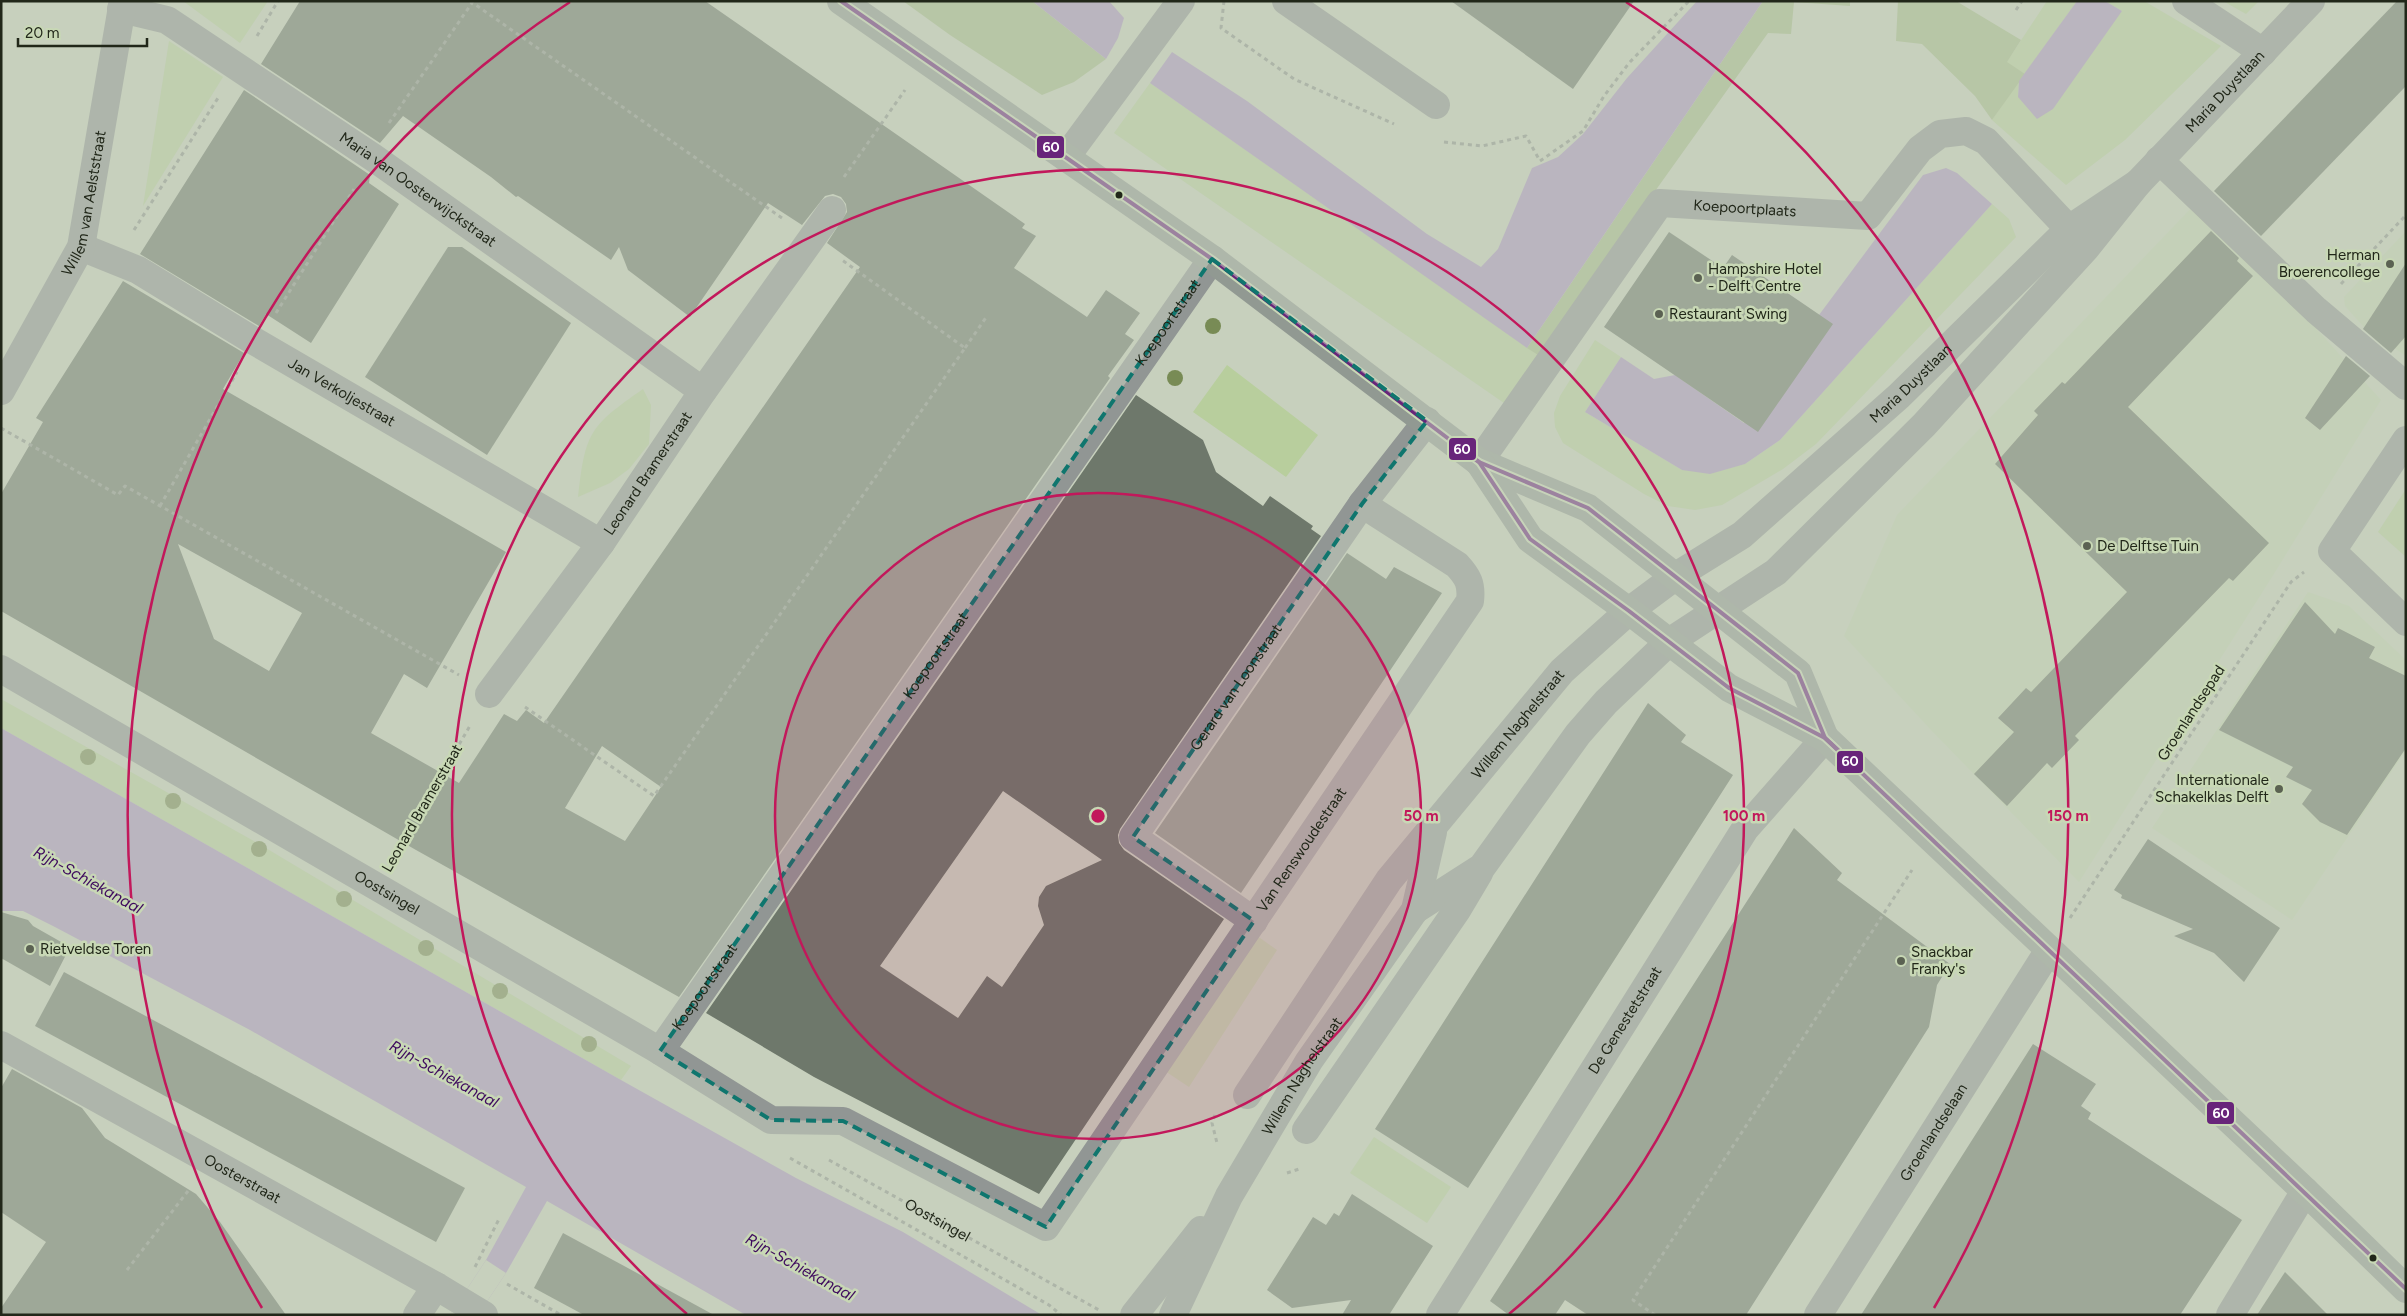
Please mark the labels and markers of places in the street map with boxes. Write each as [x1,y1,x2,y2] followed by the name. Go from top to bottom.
[1114,190,1124,200] unlabelled marker
[2279,246,2380,281] place label: Herman Broerencollege
[2384,258,2396,270] marker: Herman Broerencollege
[1708,260,1821,295] place label: Hampshire Hotel - Delft Centre
[1692,272,1704,284] marker: Hampshire Hotel - Delft Centre
[1669,305,1787,323] place label: Restaurant Swing
[1653,308,1665,320] marker: Restaurant Swing
[2097,537,2199,555] place label: De Delftse Tuin
[2081,540,2093,552] marker: De Delftse Tuin
[2155,771,2269,806] place label: Internationale Schakelklas Delft
[2273,783,2285,795] marker: Internationale Schakelklas Delft
[1089,807,1107,825] centre of rings
[40,940,151,958] place label: Rietveldse Toren
[24,943,36,955] marker: Rietveldse Toren
[1911,943,1973,978] place label: Snackbar Franky's
[1895,955,1907,967] marker: Snackbar Franky's
[2368,1253,2378,1263] unlabelled marker

